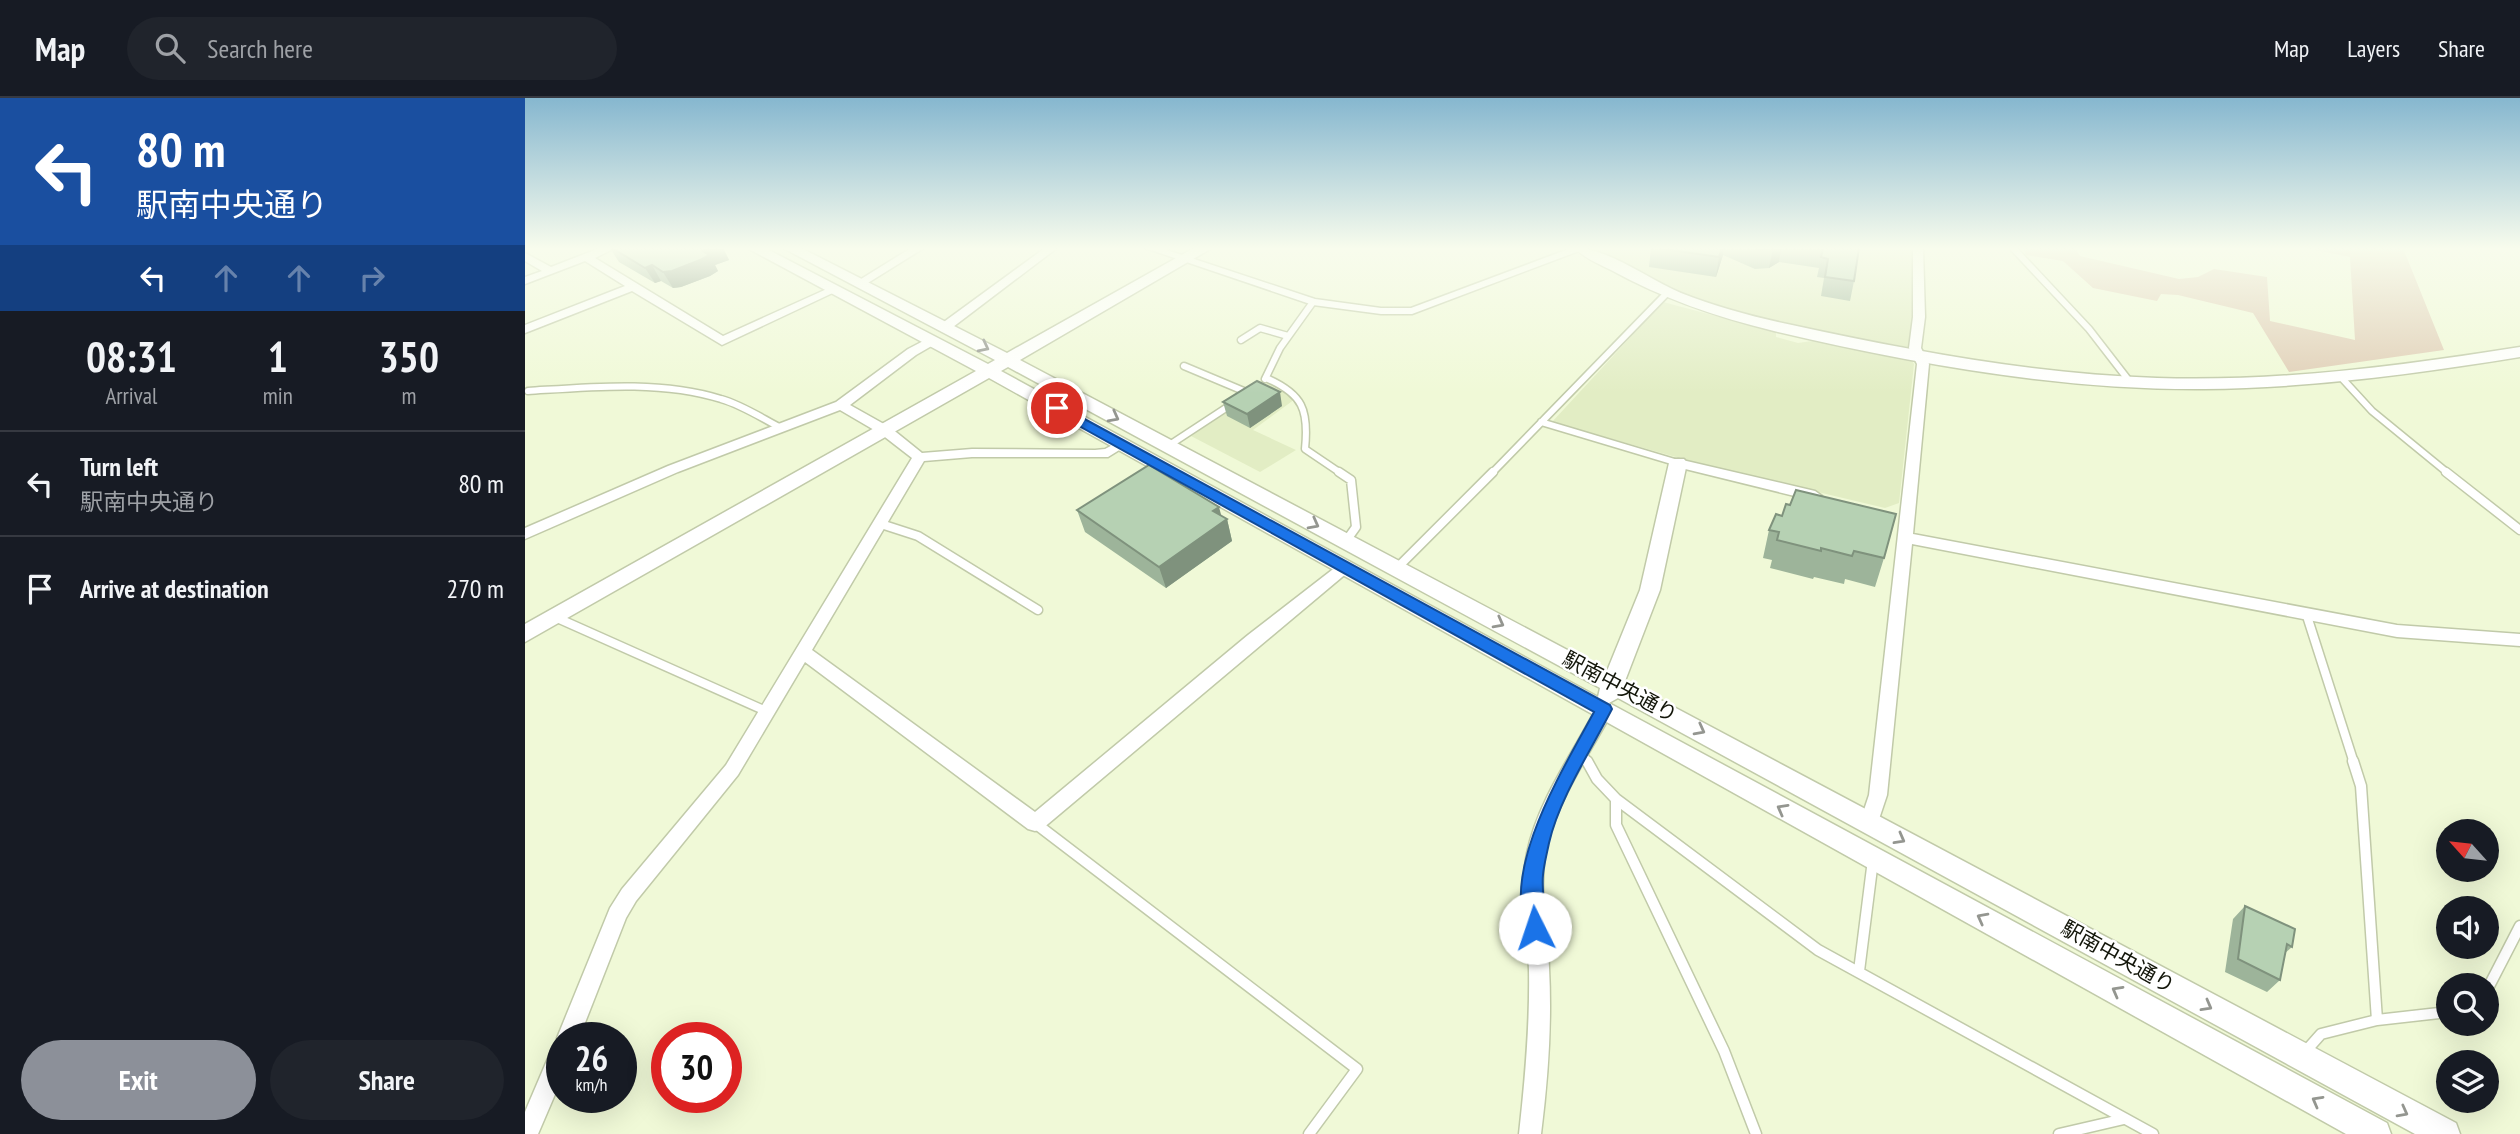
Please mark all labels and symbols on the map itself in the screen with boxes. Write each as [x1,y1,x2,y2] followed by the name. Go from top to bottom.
[977,339,989,353] one-way arrow
[1027,378,1087,438] pin
[1106,408,1119,422] one-way arrow
[1307,516,1319,529] one-way arrow
[1492,614,1505,628] one-way arrow
[1558,645,1682,728] street label: 駅南中央通り
[1692,722,1705,736] one-way arrow
[1777,804,1789,817] one-way arrow
[2436,819,2499,882] north arrow
[1893,831,1905,844] one-way arrow
[1498,891,1572,965] position arrow
[1977,913,1989,926] one-way arrow
[2057,914,2180,999] street label: 駅南中央通り
[2112,986,2125,999] one-way arrow
[2200,998,2212,1011] one-way arrow
[651,1022,742,1113] speed limit sign: 30
[2311,1096,2324,1109] one-way arrow
[2396,1104,2409,1117] one-way arrow

